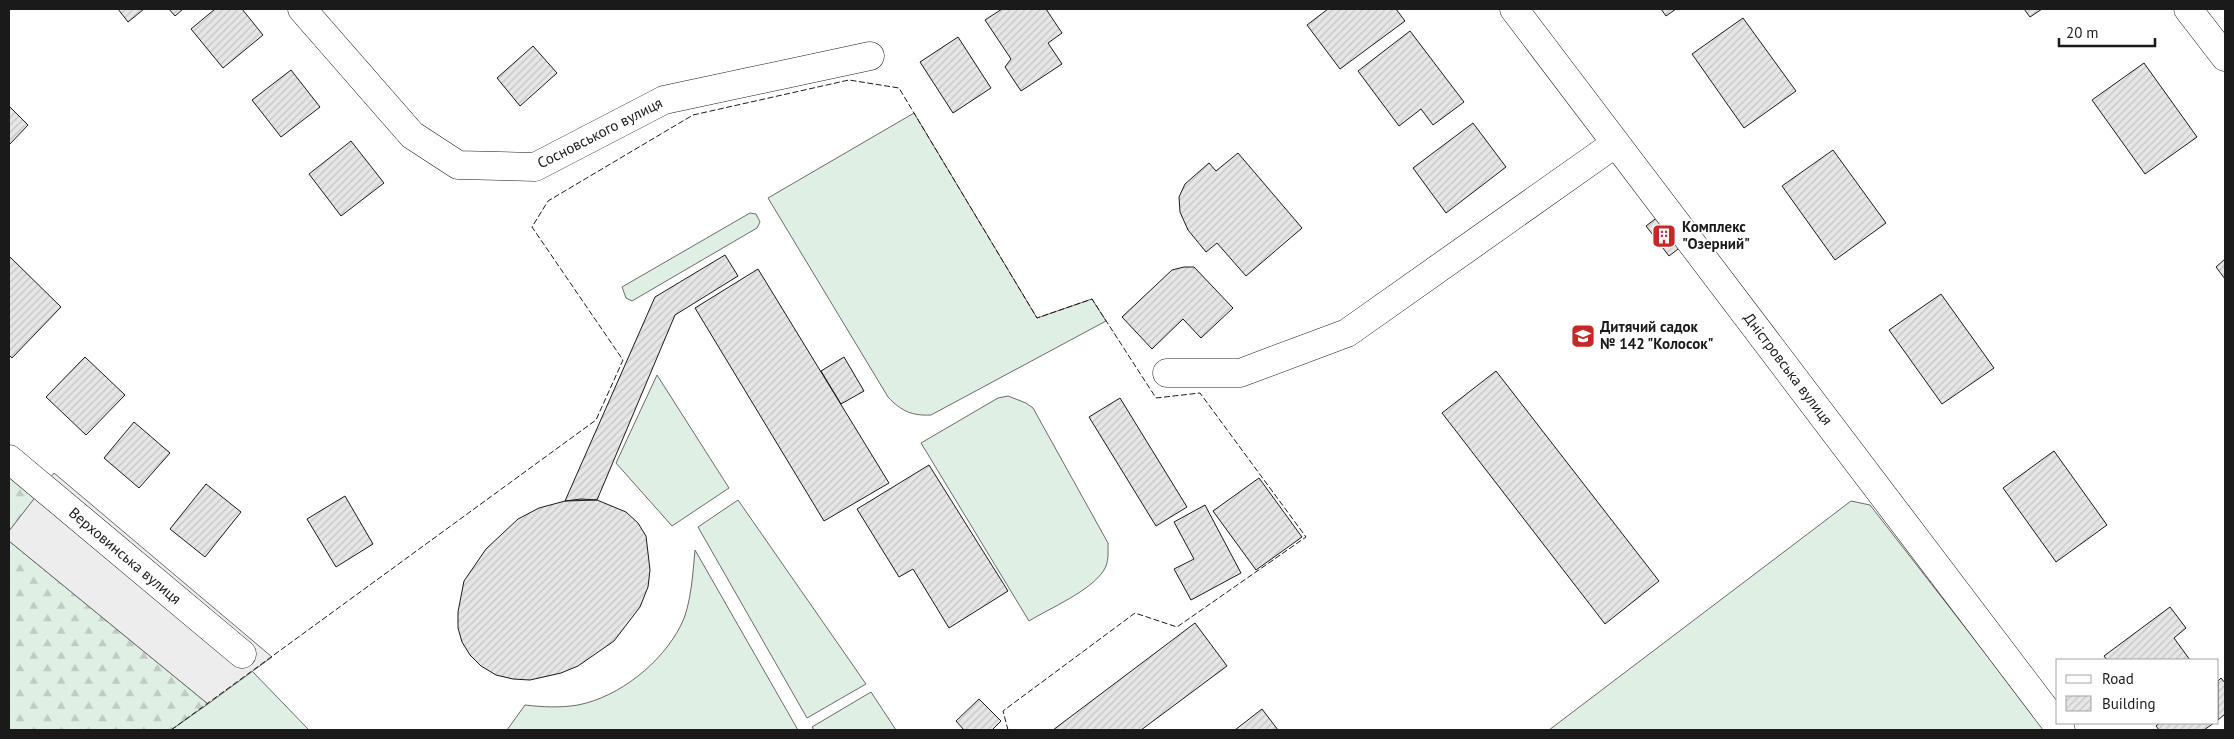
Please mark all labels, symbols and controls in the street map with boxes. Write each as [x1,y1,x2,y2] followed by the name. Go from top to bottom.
[2059,15,2155,47] scale bar
[2066,23,2099,42] text: 20 m
[534,93,666,172] street label: Сосновського вулиця
[1682,217,1750,253] place label: Комплекс "Озерний"
[1651,223,1677,249] building icon: Комплекс "Озерний"
[1740,309,1837,429] street label: Дністровська вулиця
[1600,317,1714,353] place label: Дитячий садок № 142 "Колосок"
[1570,323,1596,349] school or university icon: Дитячий садок № 142 "Колосок"
[65,503,185,608] street label: Верховинська вулиця
[2056,659,2219,724] legend
[2102,669,2134,688] text: Road
[2102,694,2156,713] text: Building

